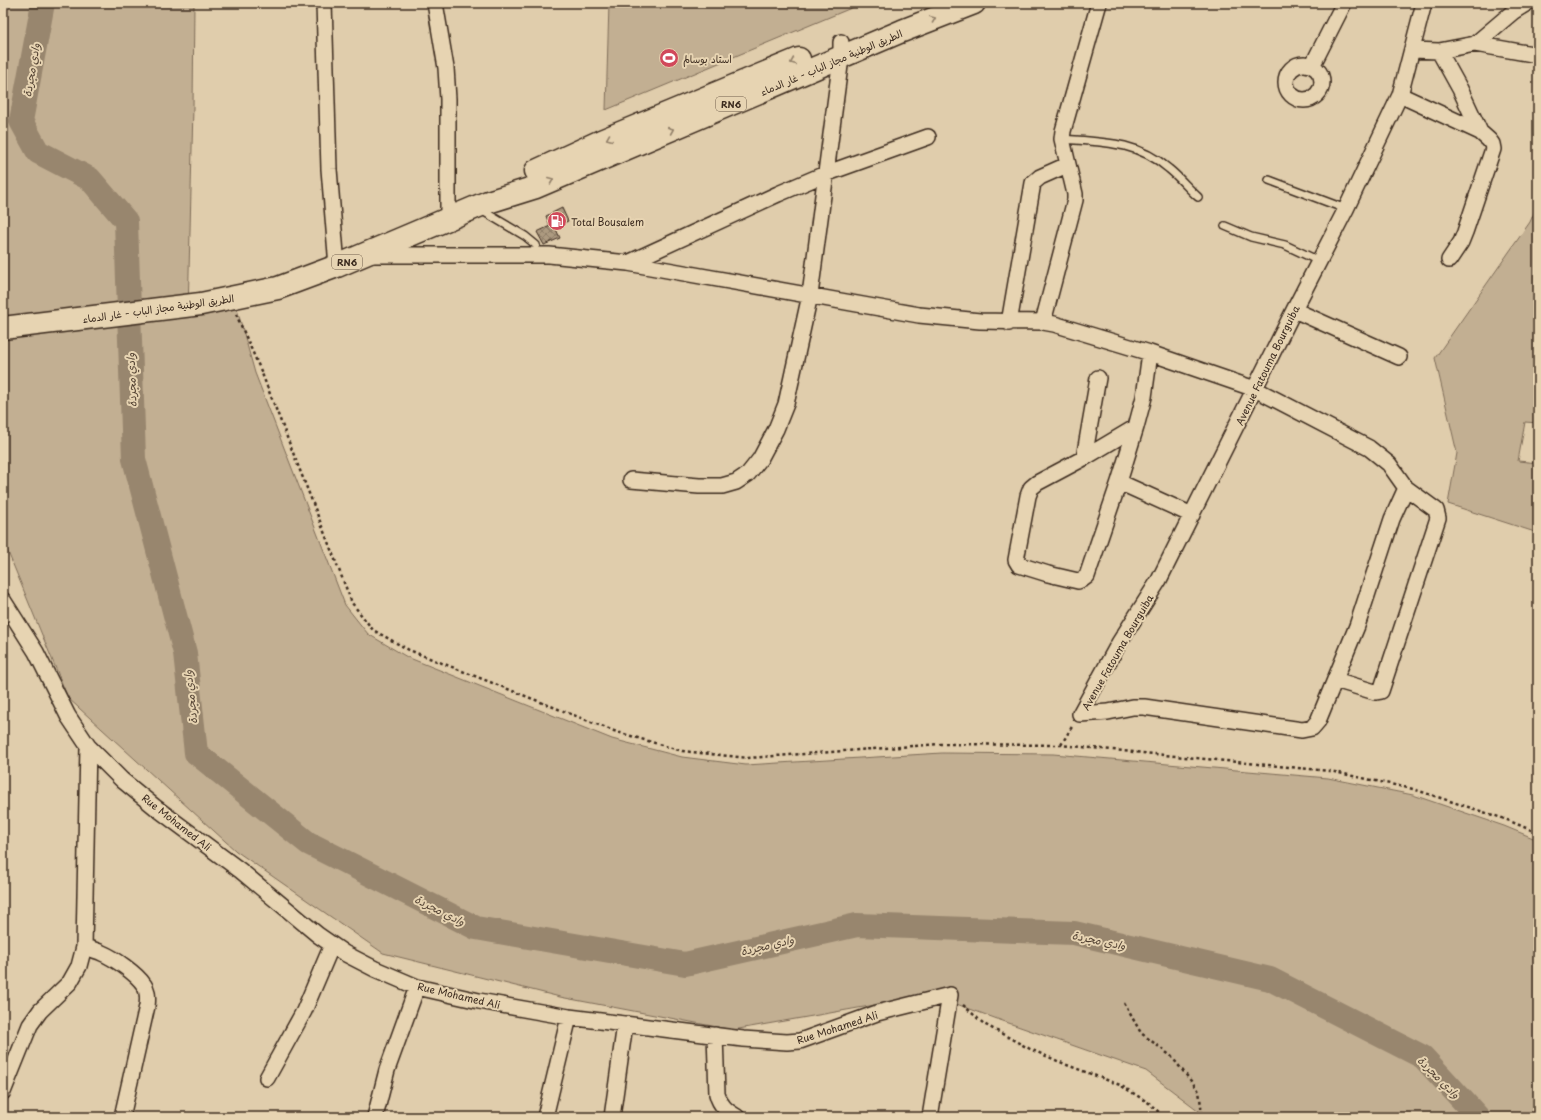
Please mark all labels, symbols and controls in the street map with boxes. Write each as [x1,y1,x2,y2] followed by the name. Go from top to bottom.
[929,16,936,24] one-way arrow
[758,25,904,99] street label: الطريق الوطنية مجاز الباب - غار الدماء
[18,42,44,98] water label: وادي مجردة
[658,47,680,69] sports icon: استاد بوسالم
[683,51,732,67] place label: استاد بوسالم
[790,57,797,65] one-way arrow
[716,97,746,111] road number: RN6
[667,127,674,135] one-way arrow
[605,133,613,141] one-way arrow
[548,177,555,185] one-way arrow
[546,210,568,232] fuel station icon: Total Bousalem
[571,214,644,229] place label: Total Bousalem
[332,255,362,269] road number: RN6
[81,290,235,326] street label: الطريق الوطنية مجاز الباب - غار الدماء
[1231,302,1303,427] street label: Avenue Fatouma Bourguiba
[122,353,140,407] water label: وادي مجردة
[1078,591,1157,713] street label: Avenue Fatouma Bourguiba
[179,669,201,725] water label: وادي مجردة
[139,790,215,854] street label: Rue Mohamed Ali
[412,890,468,930] water label: وادي مجردة
[1071,926,1127,954] water label: وادي مجردة
[739,931,795,959] water label: وادي مجردة
[416,978,502,1012] street label: Rue Mohamed Ali
[794,1007,880,1047] street label: Rue Mohamed Ali
[1414,1052,1464,1102] water label: وادي مجردة

